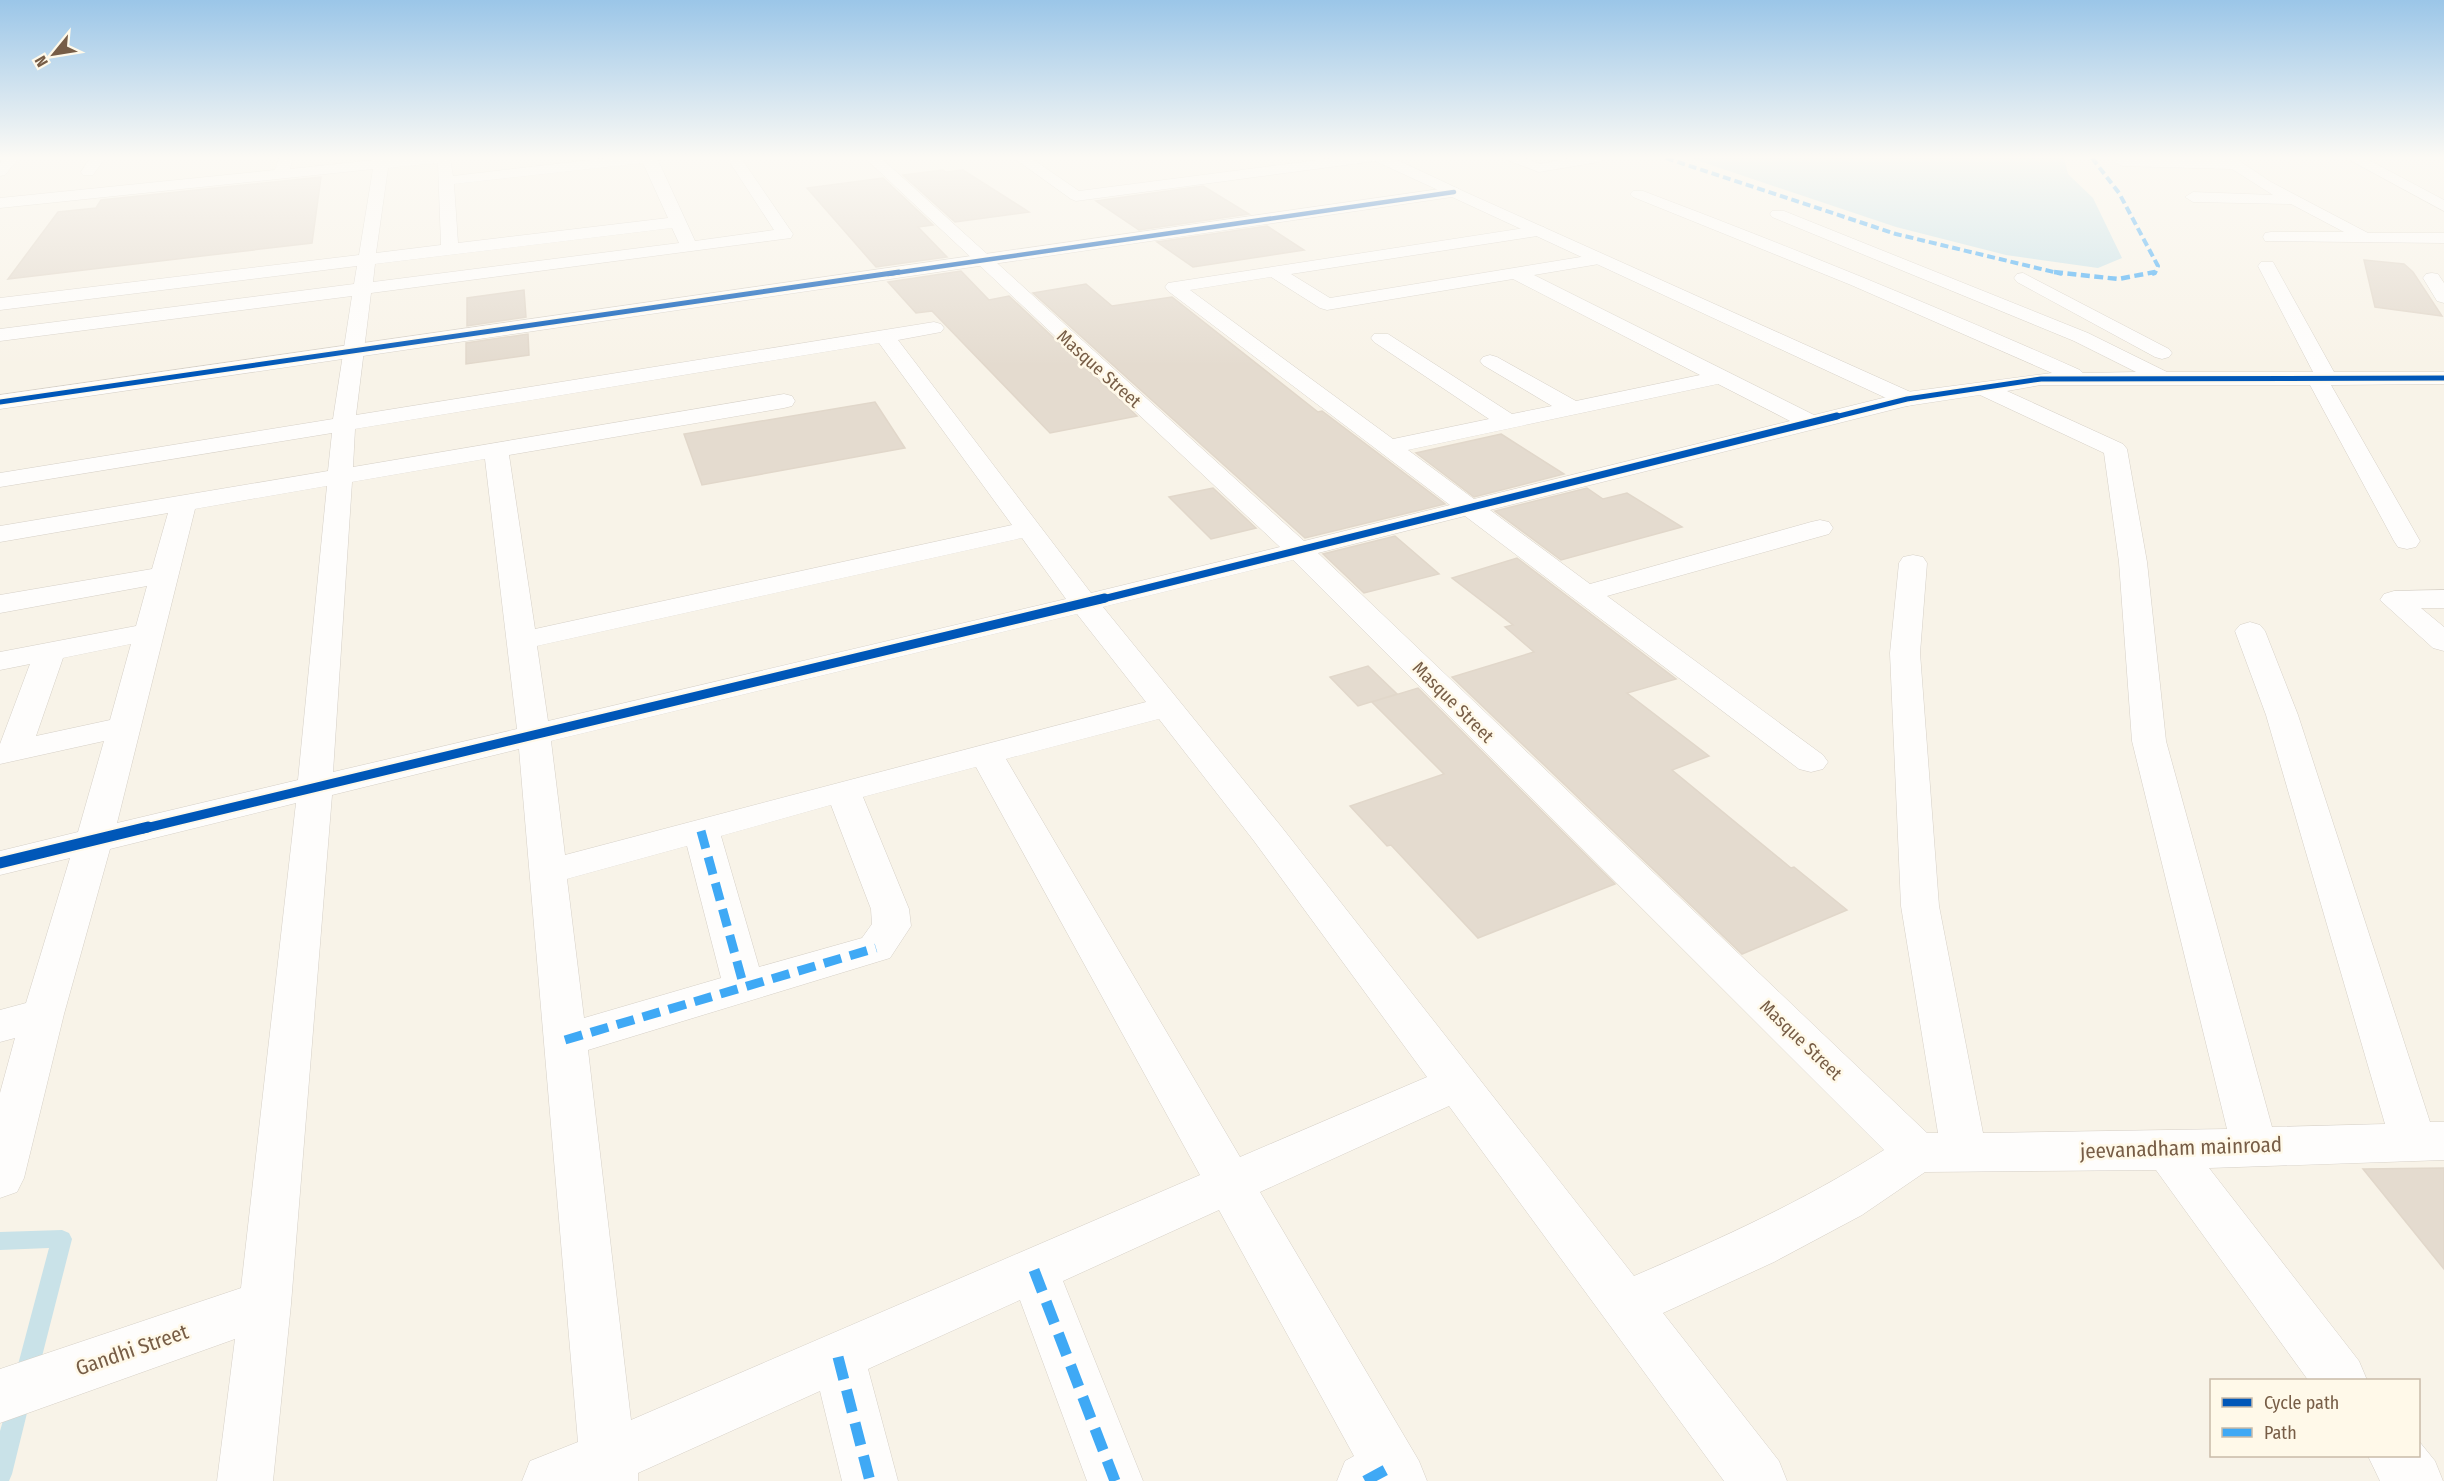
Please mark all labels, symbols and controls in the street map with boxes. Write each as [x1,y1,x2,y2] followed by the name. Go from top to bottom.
[24,24,84,84] north arrow
[31,52,52,70] text: N
[1052,325,1146,413] street label: Masque Street
[1408,657,1498,747] street label: Masque Street
[1755,995,1847,1085] street label: Masque Street
[2078,1131,2283,1165] street label: jeevanadham mainroad
[72,1319,192,1381] street label: Gandhi Street
[2210,1379,2420,1457] legend
[2264,1392,2339,1414] text: Cycle path
[2264,1422,2297,1444] text: Path

